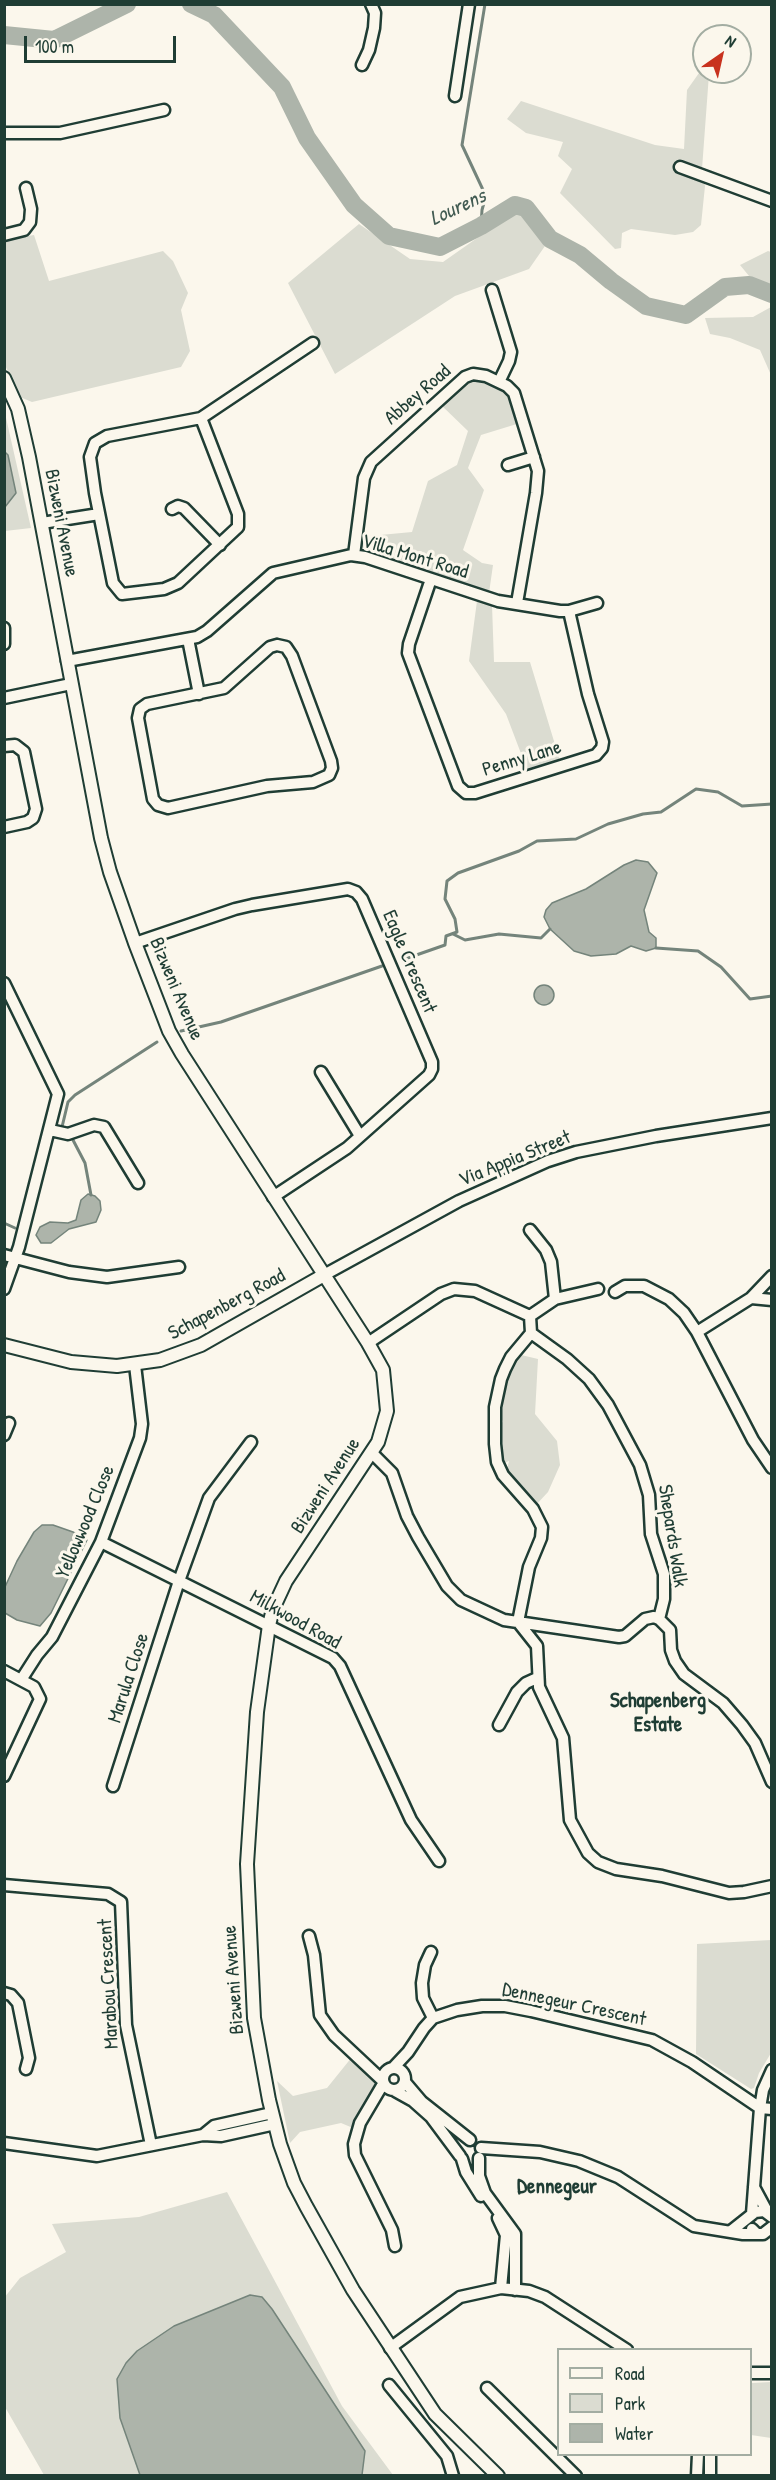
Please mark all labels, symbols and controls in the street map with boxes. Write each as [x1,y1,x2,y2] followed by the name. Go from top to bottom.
[27,24,178,62] scale bar
[692,24,752,84] north arrow
[721,29,741,52] text: N
[35,34,74,59] text: 100 m
[426,184,490,232] water label: Lourens
[380,360,456,430] street label: Abbey Road
[39,467,83,579] street label: Bizweni Avenue
[359,529,471,585] street label: Villa Mont Road
[480,736,564,782] street label: Penny Lane
[377,907,441,1017] street label: Eagle Crescent
[144,934,208,1044] street label: Bizweni Avenue
[456,1126,574,1192] street label: Via Appia Street
[164,1264,290,1346] street label: Schapenberg Road
[286,1434,366,1538] street label: Bizweni Avenue
[51,1462,121,1582] street label: Yellowwood Close
[652,1483,692,1589] street label: Shepards Walk
[245,1585,345,1655] street label: Milkwood Road
[103,1630,155,1726] street label: Marula Close
[610,1688,706,1738] district label: Schapenberg Estate
[94,1918,124,2050] street label: Marabou Crescent
[218,1925,250,2035] street label: Bizweni Avenue
[500,1978,648,2032] street label: Dennegeur Crescent
[517,2174,597,2200] district label: Dennegeur
[557,2348,752,2456] legend
[615,2361,645,2386] text: Road
[615,2391,645,2416] text: Park
[615,2421,653,2446] text: Water

